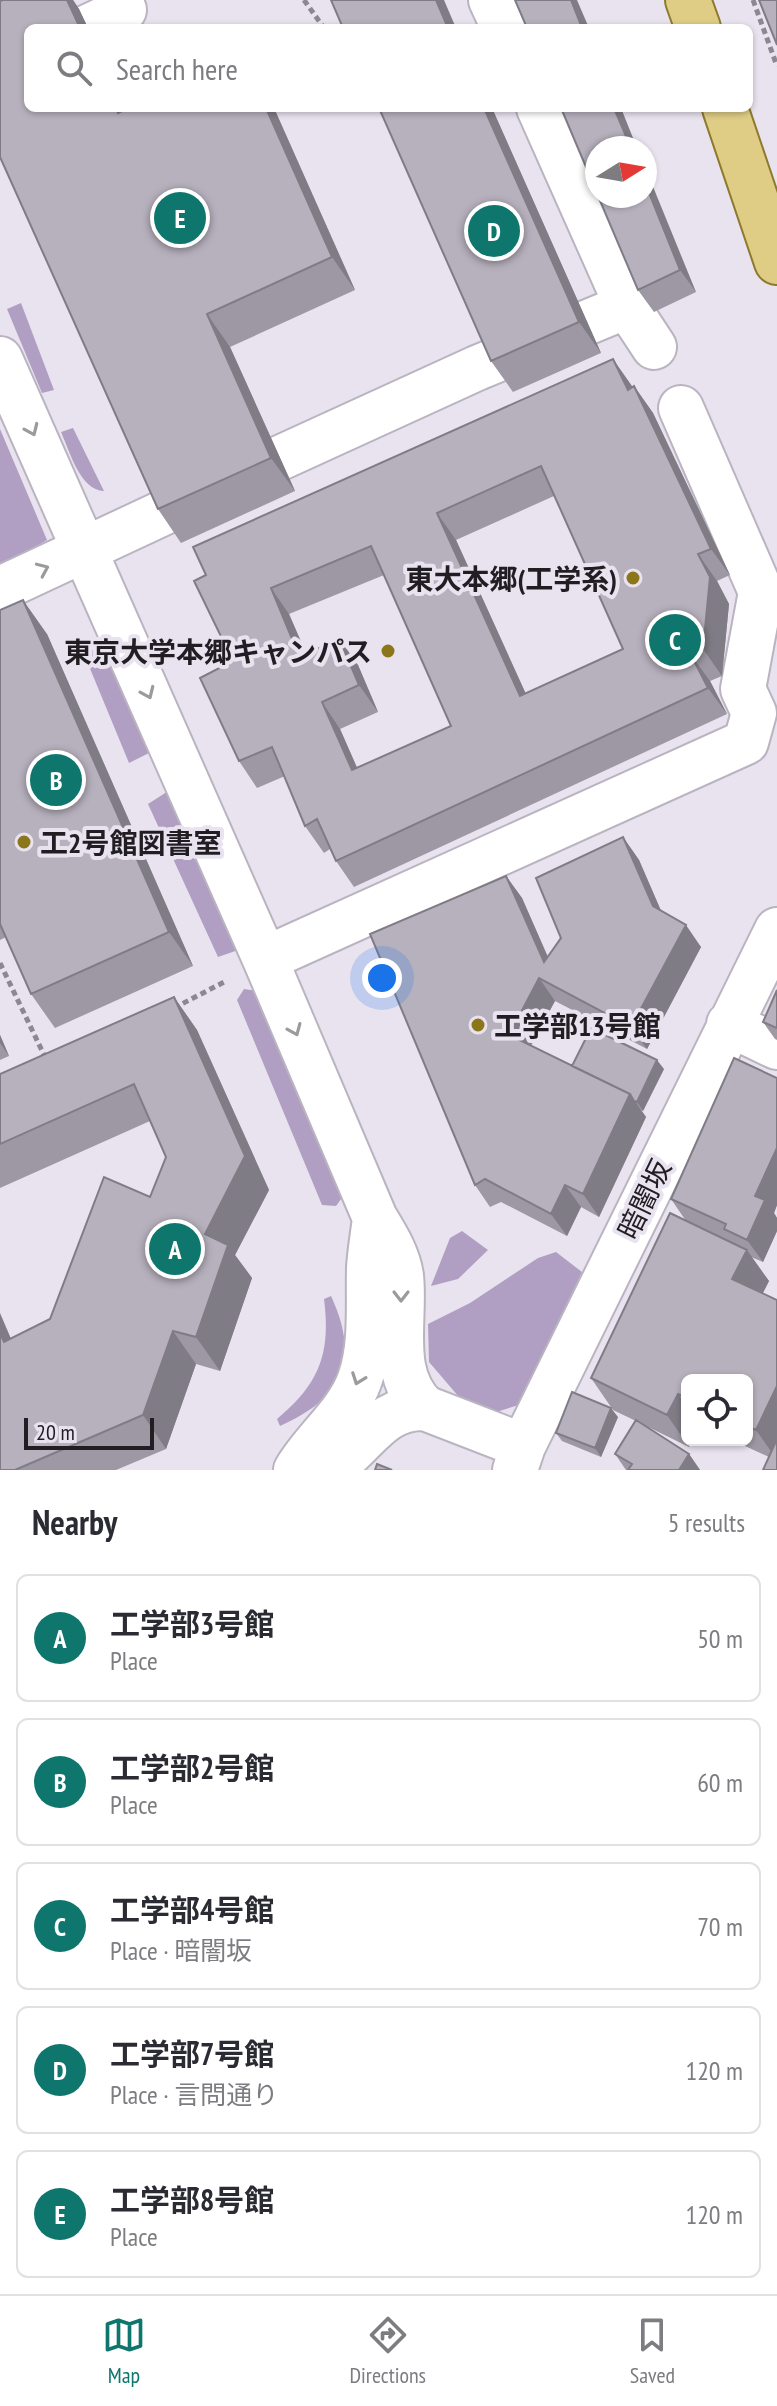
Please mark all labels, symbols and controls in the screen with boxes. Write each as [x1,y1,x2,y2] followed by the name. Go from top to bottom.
[24,24,753,112] search box
[52,46,96,90] icon: search
[116,49,238,88] text: Search here
[585,136,657,208] north arrow
[154,188,206,248] pin: E
[468,201,520,261] pin: D
[22,422,38,436] one-way arrow
[405,560,617,597] place label: 東大本郷(工学系)
[34,563,49,579] one-way arrow
[624,569,642,587] marker: 東大本郷(工学系)
[649,610,701,670] pin: C
[64,633,372,670] place label: 東京大学本郷キャンパス
[379,642,397,660] marker: 東京大学本郷キャンパス
[138,685,154,700] one-way arrow
[30,750,82,810] pin: B
[40,824,221,861] place label: 工2号館図書室
[15,833,33,851] marker: 工2号館図書室
[362,958,402,998] your location
[494,1007,661,1044] place label: 工学部13号館
[469,1016,487,1034] marker: 工学部13号館
[286,1022,302,1036] one-way arrow
[609,1153,679,1245] street label: 暗闇坂
[149,1219,201,1279] pin: A
[392,1290,410,1303] one-way arrow
[352,1371,368,1385] one-way arrow
[681,1374,753,1446] map controls
[681,1374,753,1446] button: locate
[24,1414,154,1450] scale bar
[36,1418,75,1446] text: 20 m
[32,1500,117,1544] text: Nearby
[668,1506,745,1539] text: 5 results
[110,1604,274,1643] text: 工学部3号館
[53,1622,67,1655] text: A
[697,1622,743,1655] text: 50 m
[110,1644,158,1677] text: Place
[110,1748,274,1787] text: 工学部2号館
[54,1766,66,1799] text: B
[697,1766,743,1799] text: 60 m
[110,1788,158,1821] text: Place
[110,1890,274,1929] text: 工学部4号館
[54,1910,66,1943] text: C
[697,1910,743,1943] text: 70 m
[110,1934,252,1967] text: Place · 暗闇坂
[110,2034,274,2073] text: 工学部7号館
[53,2054,67,2087] text: D
[685,2054,743,2087] text: 120 m
[110,2078,278,2111] text: Place · 言問通り
[110,2180,274,2219] text: 工学部8号館
[54,2198,66,2231] text: E
[685,2198,743,2231] text: 120 m
[110,2220,158,2253] text: Place
[102,2313,146,2389] tab: Map
[350,2313,426,2389] tab: Directions
[630,2313,675,2389] tab: Saved

